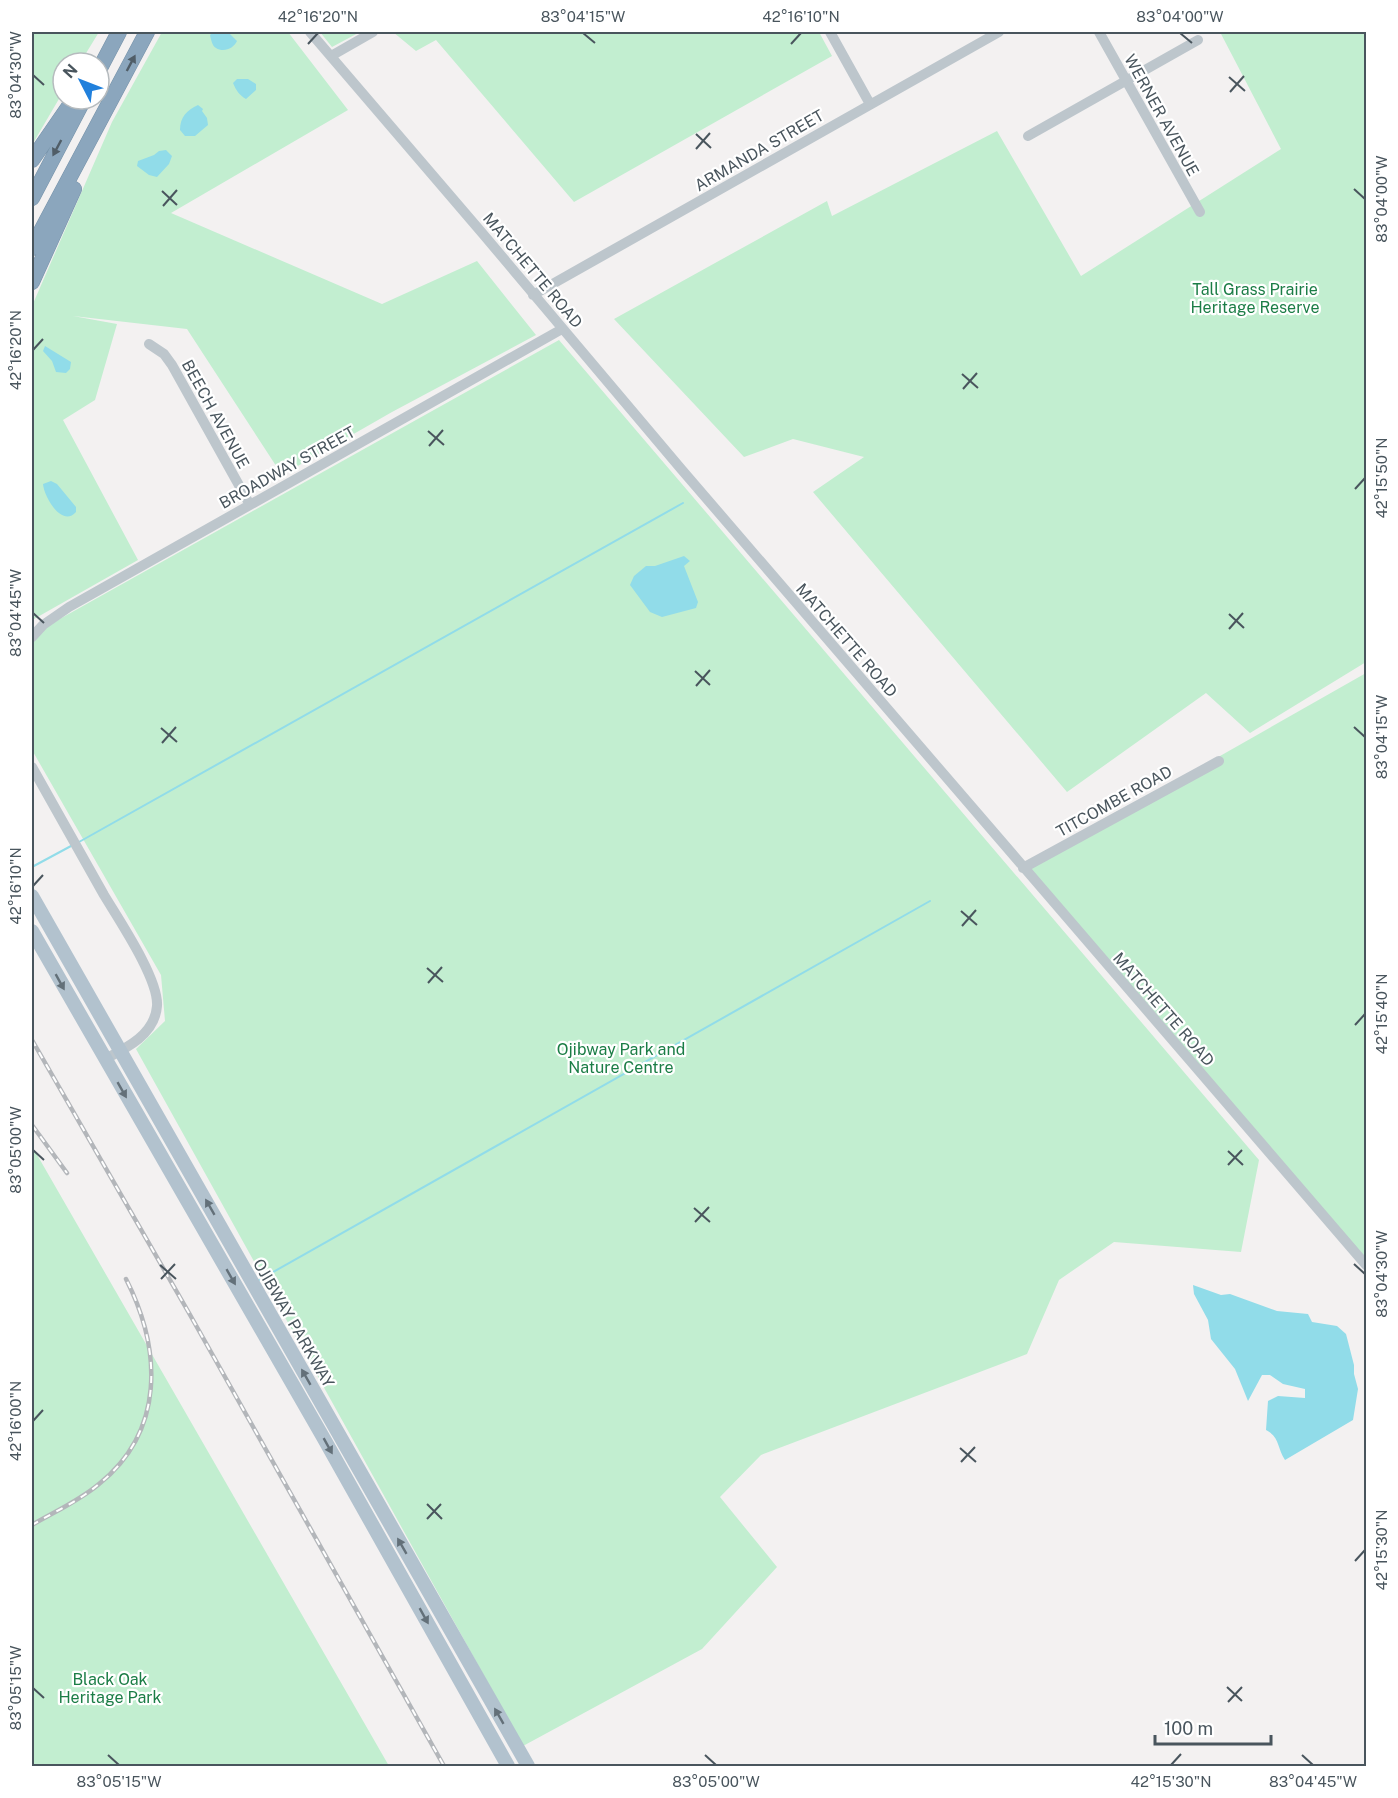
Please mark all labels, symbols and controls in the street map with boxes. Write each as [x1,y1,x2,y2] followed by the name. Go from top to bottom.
[278,8,358,25] text: 42°16'20"N
[541,8,625,25] text: 83°04'15"W
[762,8,840,25] text: 42°16'10"N
[1136,8,1224,25] text: 83°04'00"W
[7,31,24,119] text: 83°04'30"W
[51,51,111,111] north arrow
[1120,51,1203,179] street label: WERNER AVENUE
[126,54,136,71] one-way arrow
[59,60,81,82] text: N
[691,105,828,195] street label: ARMANDA STREET
[52,140,62,157] one-way arrow
[1373,155,1390,243] text: 83°04'00"W
[479,209,586,332] street label: MATCHETTE ROAD
[1190,280,1320,317] park label: Tall Grass Prairie Heritage Reserve
[7,310,24,390] text: 42°16'20"N
[178,357,253,472] street label: BEECH AVENUE
[216,422,359,513] street label: BROADWAY STREET
[1373,437,1390,519] text: 42°15'50"N
[7,569,24,657] text: 83°04'45"W
[792,580,901,701] street label: MATCHETTE ROAD
[1373,695,1390,779] text: 83°04'15"W
[1053,762,1175,841] street label: TITCOMBE ROAD
[7,847,24,925] text: 42°16'10"N
[1109,949,1218,1070] street label: MATCHETTE ROAD
[1373,973,1390,1055] text: 42°15'40"N
[55,974,65,991] one-way arrow
[557,1040,685,1077] park label: Ojibway Park and Nature Centre
[117,1082,128,1098] one-way arrow
[7,1106,24,1194] text: 83°05'00"W
[205,1198,215,1215] one-way arrow
[1373,1230,1390,1318] text: 83°04'30"W
[249,1256,338,1391] street label: OJIBWAY PARKWAY
[225,1269,236,1285] one-way arrow
[301,1368,311,1385] one-way arrow
[7,1381,24,1461] text: 42°16'00"N
[323,1438,333,1455] one-way arrow
[1373,1510,1390,1590] text: 42°15'30"N
[397,1538,407,1555] one-way arrow
[419,1608,429,1625] one-way arrow
[7,1646,24,1730] text: 83°05'15"W
[58,1670,162,1707] park label: Black Oak Heritage Park
[494,1707,504,1724] one-way arrow
[1155,1708,1270,1746] scale bar
[1164,1718,1213,1739] text: 100 m
[77,1773,161,1790] text: 83°05'15"W
[672,1773,760,1790] text: 83°05'00"W
[1131,1773,1211,1790] text: 42°15'30"N
[1269,1773,1357,1790] text: 83°04'45"W

